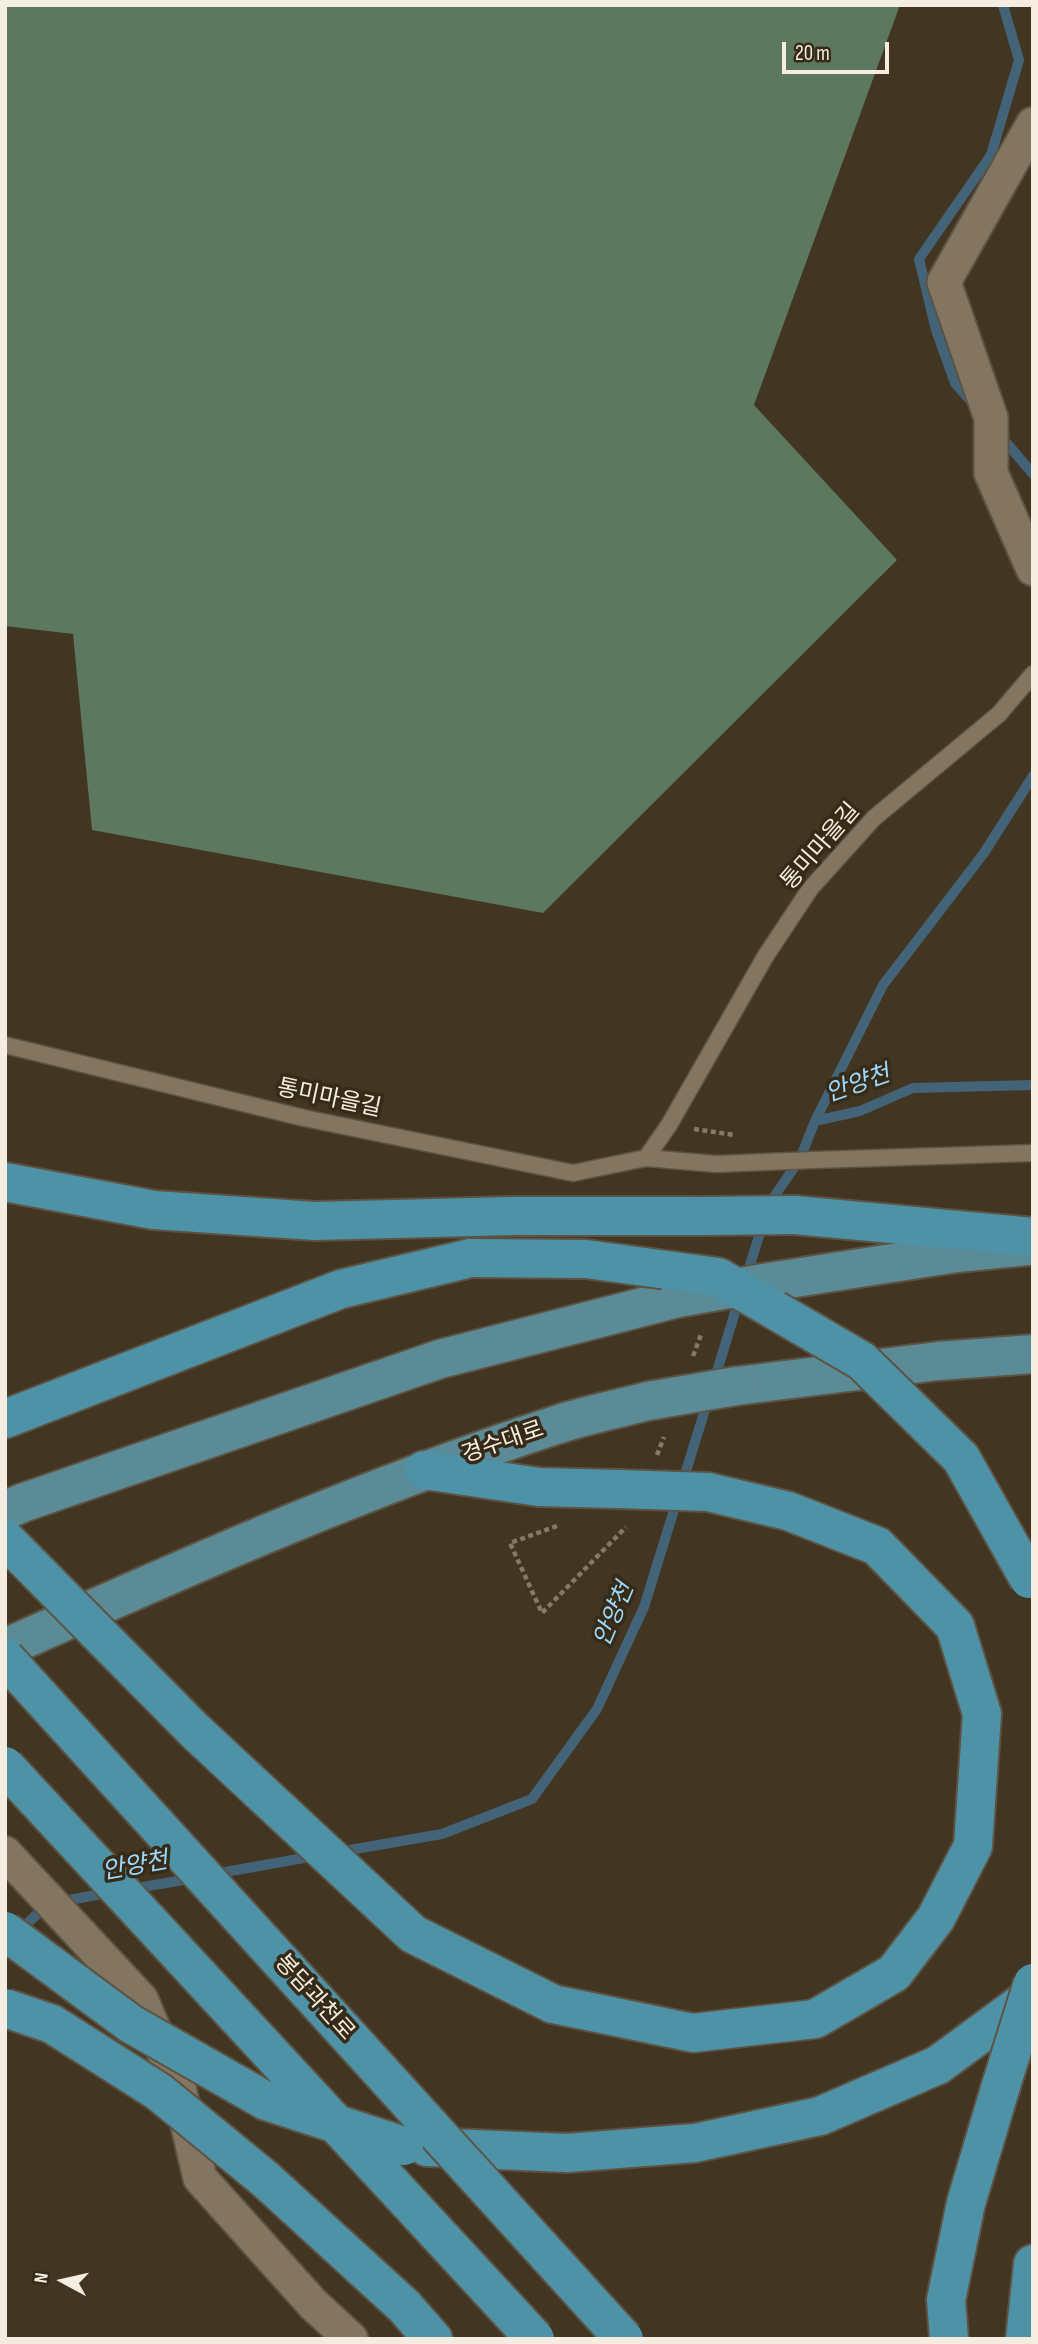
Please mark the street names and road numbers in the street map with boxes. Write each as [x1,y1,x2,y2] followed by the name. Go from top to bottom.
[776,798,866,896] street label: 통미마을길
[274,1075,384,1123] street label: 통미마을길
[458,1416,548,1470] street label: 경수대로
[268,1949,360,2047] street label: 봉담과천로

